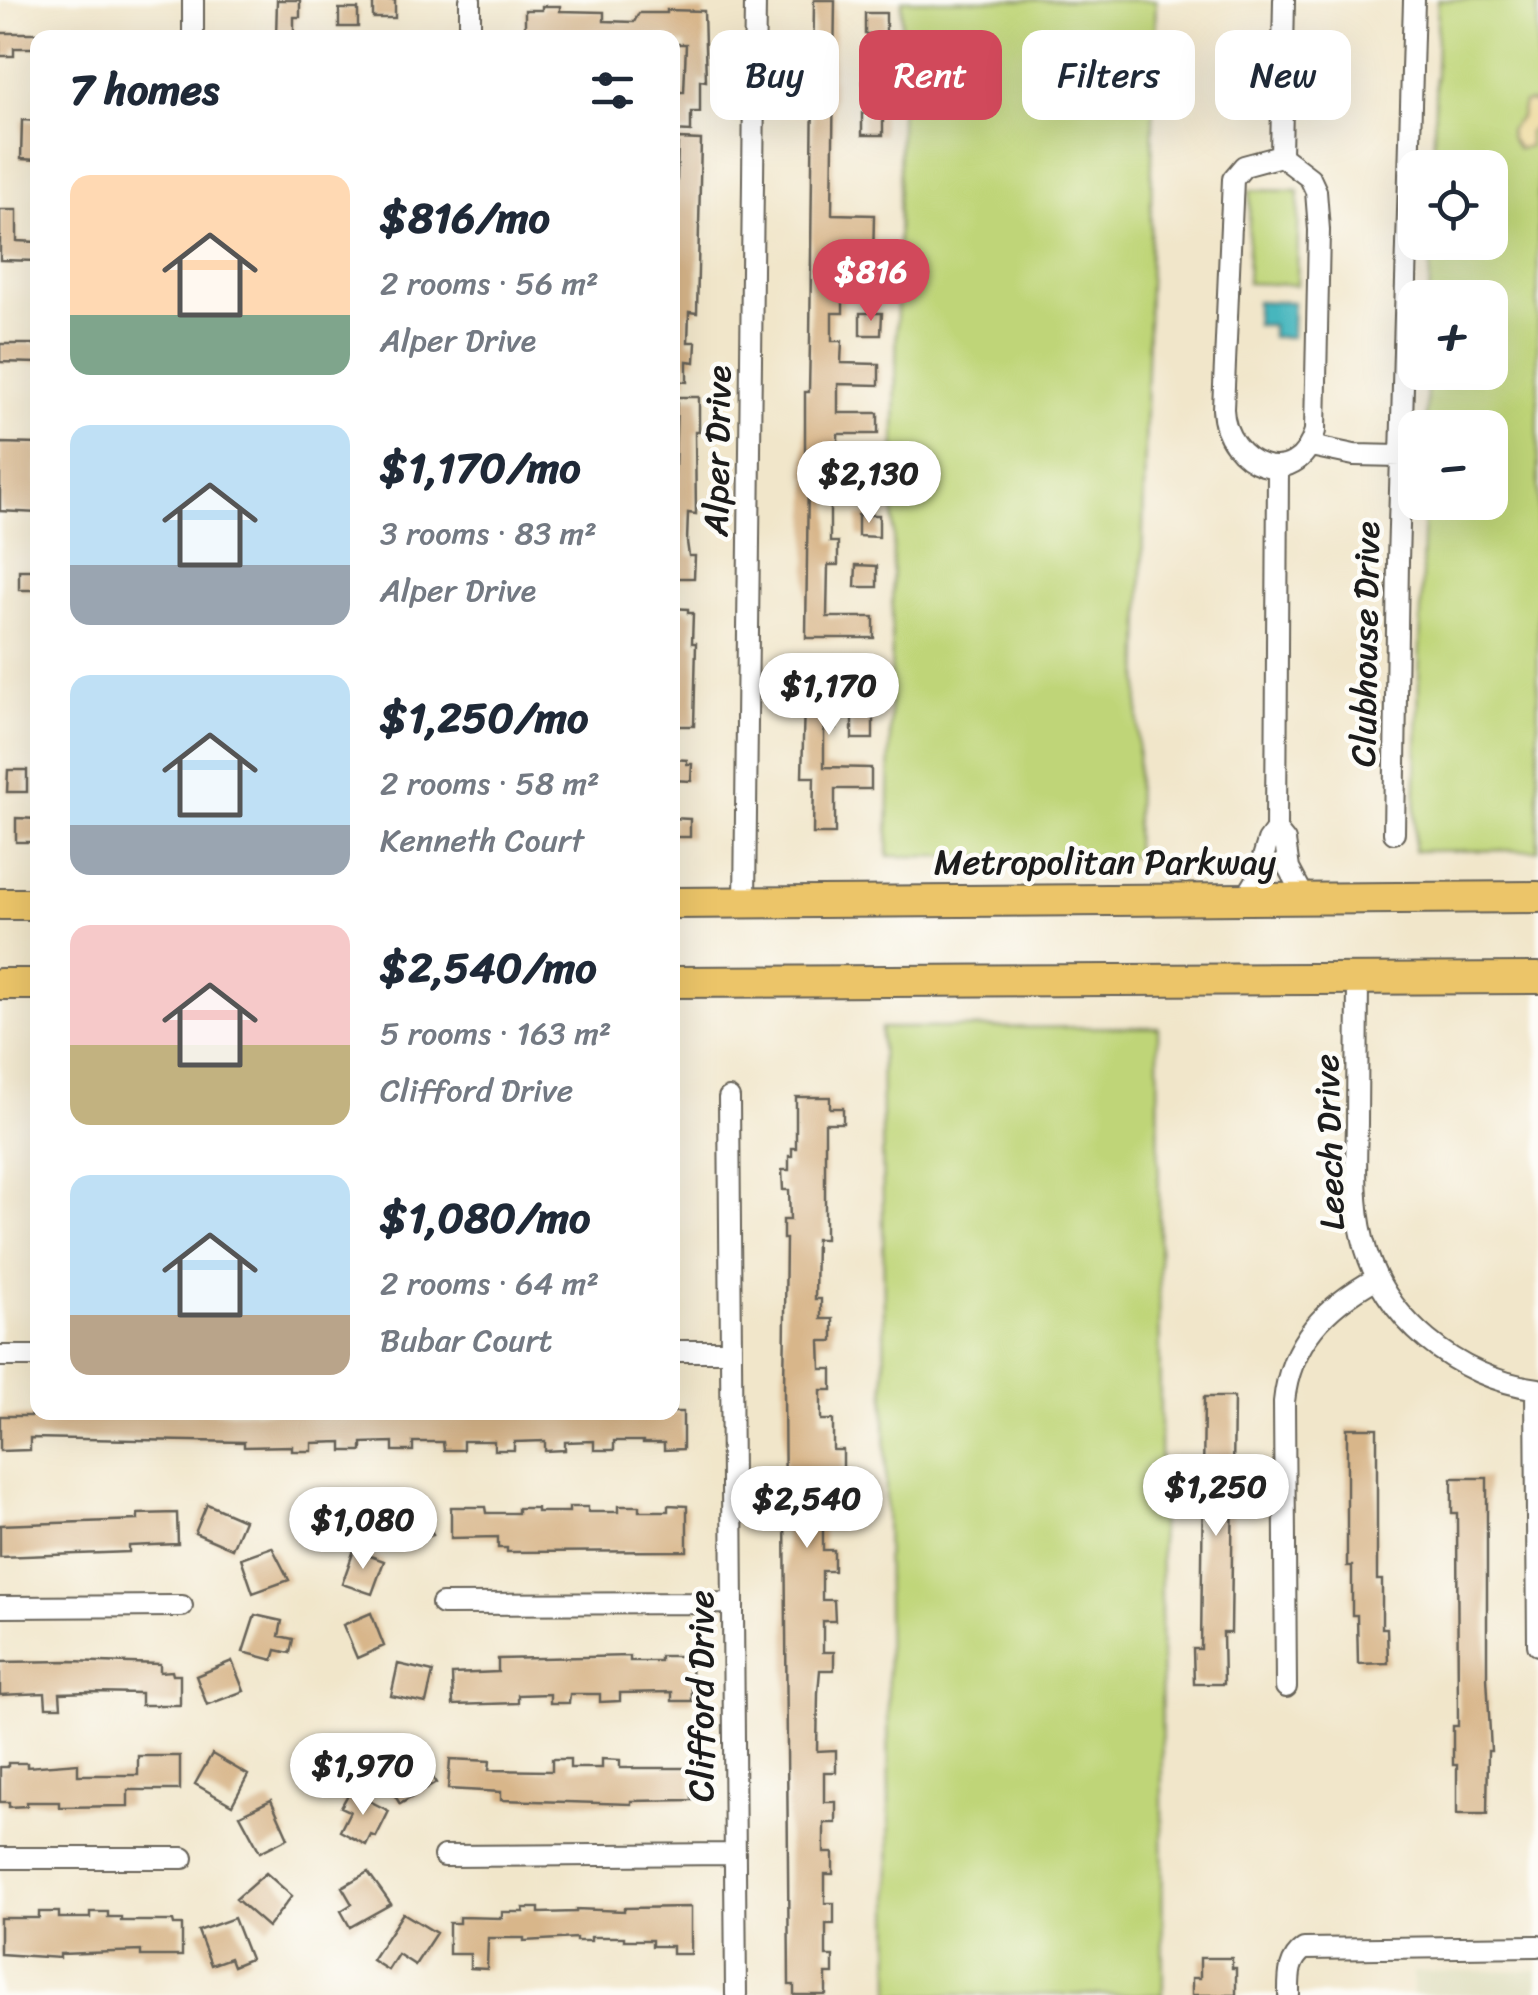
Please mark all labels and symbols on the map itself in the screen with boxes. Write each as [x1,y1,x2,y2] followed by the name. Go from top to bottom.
[812,239,930,324] pin: $816
[684,365,749,538] street label: Alper Drive
[788,441,950,526] pin: $2,130
[1332,521,1398,767] street label: Clubhouse Drive
[748,653,910,738] pin: $1,170
[934,831,1277,893] street label: Metropolitan Parkway
[1295,1053,1363,1231] street label: Leech Drive
[1135,1454,1297,1539] pin: $1,250
[726,1466,888,1551] pin: $2,540
[282,1487,444,1572] pin: $1,080
[670,1590,732,1802] street label: Clifford Drive
[282,1733,444,1818] pin: $1,970

